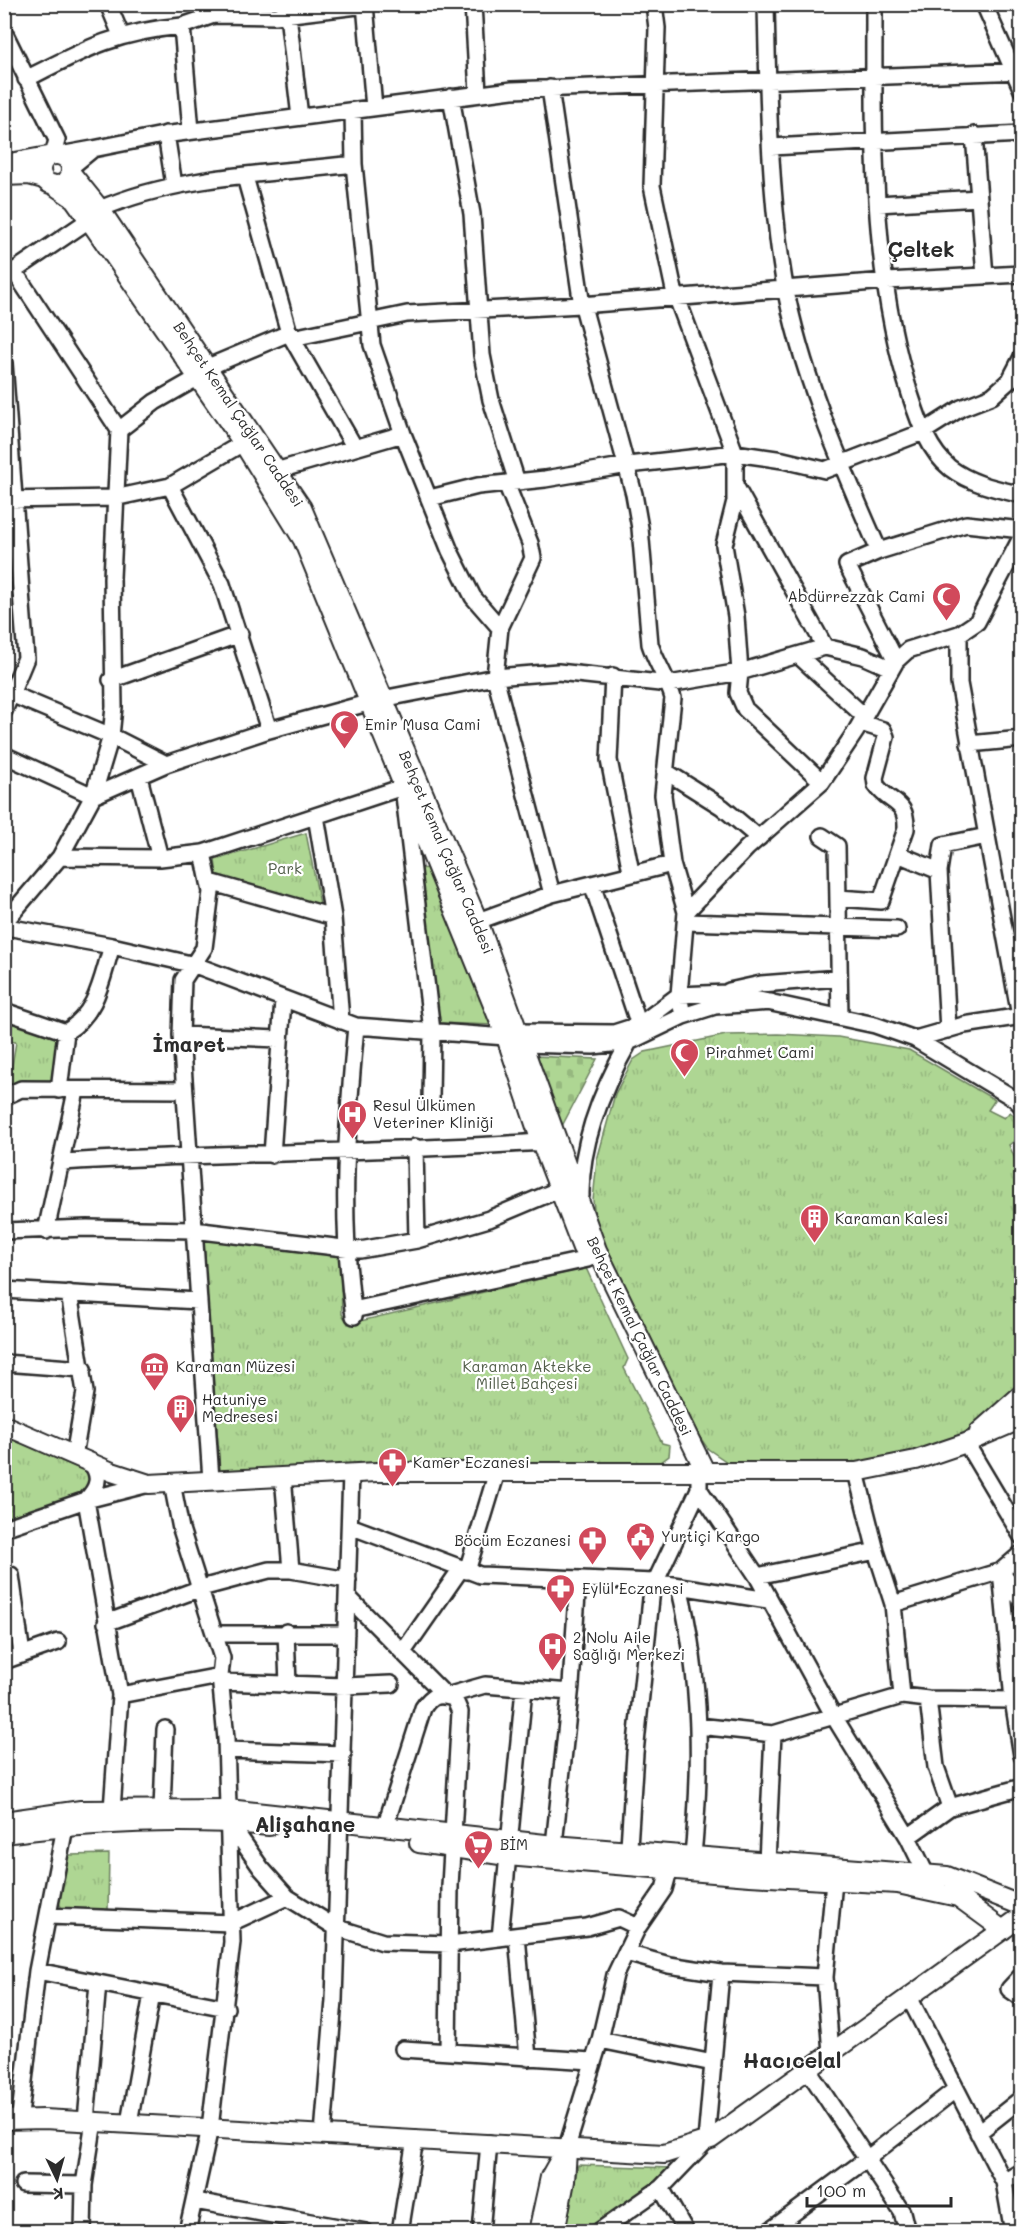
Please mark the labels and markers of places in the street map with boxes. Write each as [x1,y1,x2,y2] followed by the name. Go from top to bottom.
[930,580,962,622] mosque icon: Abdürrezzak Cami
[788,586,925,606] place label: Abdürrezzak Cami
[328,708,360,750] mosque icon: Emir Musa Cami
[365,714,481,734] place label: Emir Musa Cami
[669,1036,701,1078] mosque icon: Pirahmet Cami
[706,1042,814,1062] place label: Pirahmet Cami
[373,1095,494,1132] place label: Resul Ülkümen Veteriner Kliniği
[336,1098,368,1140] hospital icon: Resul Ülkümen Veteriner Kliniği
[798,1202,830,1244] building icon: Karaman Kalesi
[835,1208,948,1228] place label: Karaman Kalesi
[139,1350,171,1392] museum icon: Karaman Müzesi
[176,1356,295,1376] place label: Karaman Müzesi
[202,1389,278,1426] place label: Hatuniye Medresesi
[165,1392,197,1434] building icon: Hatuniye Medresesi
[376,1446,408,1488] pharmacy icon: Kamer Eczanesi
[413,1452,530,1472] place label: Kamer Eczanesi
[624,1520,656,1562] public building icon: Yurtiçi Kargo
[576,1524,608,1566] pharmacy icon: Böcüm Eczanesi
[661,1526,760,1546] place label: Yurtiçi Kargo
[454,1530,571,1550] place label: Böcüm Eczanesi
[545,1572,577,1614] pharmacy icon: Eylül Eczanesi
[582,1578,684,1598] place label: Eylül Eczanesi
[573,1627,685,1664] place label: 2 Nolu Aile Sağlığı Merkezi
[536,1630,568,1672] hospital icon: 2 Nolu Aile Sağlığı Merkezi
[463,1828,495,1870] supermarket icon: BİM
[500,1834,528,1854] place label: BİM

